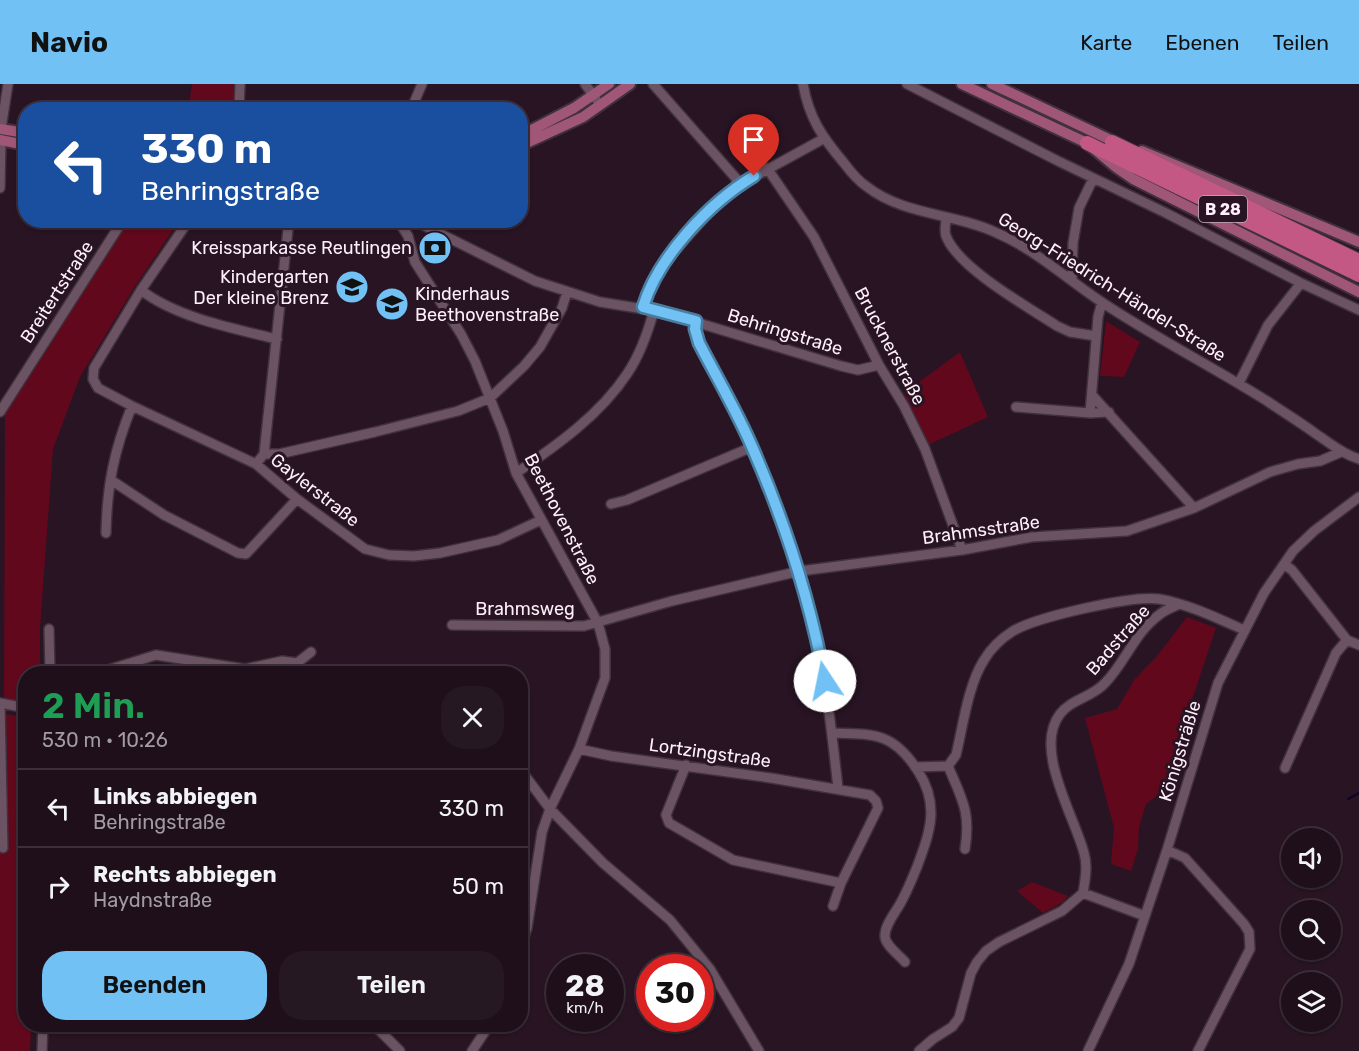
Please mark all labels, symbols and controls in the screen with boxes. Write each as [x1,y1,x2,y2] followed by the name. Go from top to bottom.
[30,26,108,59] text: Navio
[1080,30,1132,55] text: Karte
[1165,30,1239,55] text: Ebenen
[1272,30,1329,55] text: Teilen
[728,114,779,176] pin
[737,123,770,156] icon: arrive
[141,124,272,174] text: 330 m
[42,126,120,204] icon: left
[141,175,320,207] text: Behringstraße
[1199,196,1247,222] road number: B 28
[994,208,1230,366] street label: Georg-Friedrich-Händel-Straße
[417,230,453,266] bank icon: Kreissparkasse Reutlingen
[16,237,98,347] street label: Breitertstraße
[191,237,412,259] place label: Kreissparkasse Reutlingen
[193,266,329,309] place label: Kindergarten Der kleine Brenz
[334,269,370,305] school or university icon: Kindergarten Der kleine Brenz
[415,283,559,326] place label: Kinderhaus Beethovenstraße
[850,283,930,409] street label: Brucknerstraße
[374,286,410,322] school or university icon: Kinderhaus Beethovenstraße
[725,304,845,360] street label: Behringstraße
[266,448,364,532] street label: Gaylerstraße
[519,450,605,588] street label: Beethovenstraße
[921,511,1041,549] street label: Brahmsstraße
[475,598,575,620] street label: Brahmsweg
[1081,600,1155,680] street label: Badstraße
[793,649,857,713] position arrow
[42,684,145,727] text: 2 Min.
[441,686,504,749] button: close
[1154,698,1206,804] street label: Königsträßle
[42,728,168,752] text: 530 m · 10:26
[648,734,772,772] street label: Lortzingstraße
[93,783,257,810] text: Links abbiegen
[42,792,75,825] icon: left
[439,795,504,822] text: 330 m
[93,810,226,834] text: Behringstraße
[1281,828,1341,1032] map controls
[1281,828,1341,888] button: sound
[93,861,277,888] text: Rechts abbiegen
[42,870,75,903] icon: right
[452,873,504,900] text: 50 m
[93,888,212,912] text: Haydnstraße
[1281,900,1341,960] button: search
[42,951,267,1020] button: Beenden
[279,951,504,1020] button: Teilen
[636,954,714,1032] speed limit sign: 30
[565,968,605,1004] text: 28
[1281,972,1341,1032] button: layers
[566,999,604,1017] text: km/h

